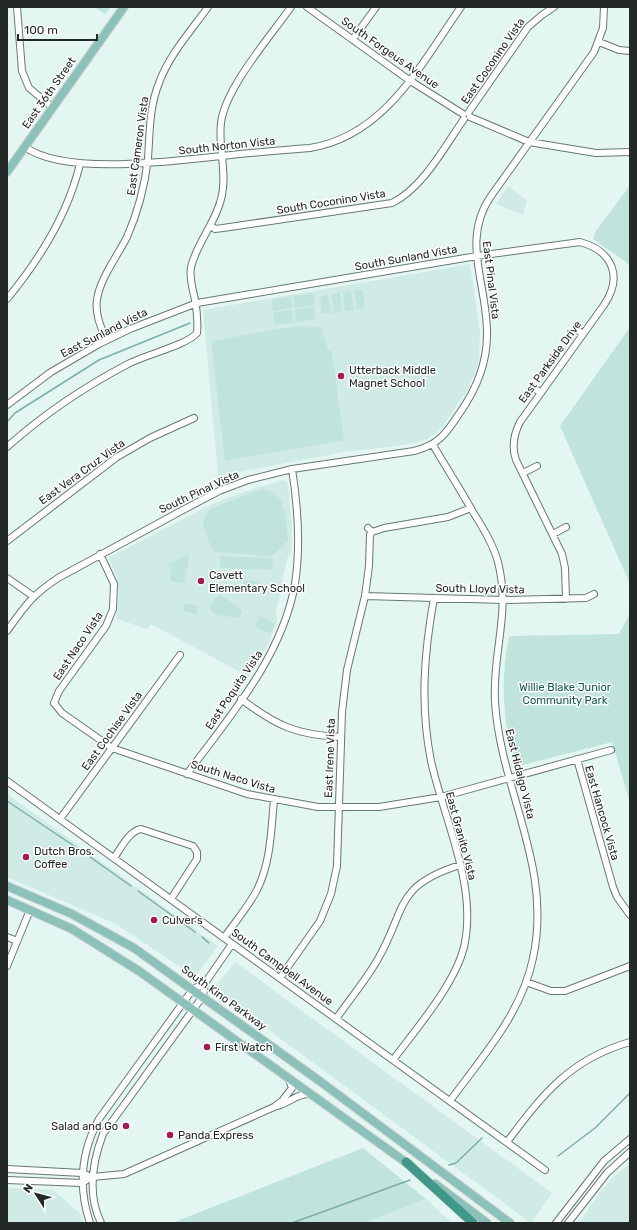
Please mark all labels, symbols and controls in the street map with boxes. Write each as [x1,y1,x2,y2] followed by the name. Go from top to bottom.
[339,14,441,92] street label: South Forgeus Avenue
[18,16,97,42] scale bar
[458,16,528,106] street label: East Coconino Vista
[24,23,58,37] text: 100 m
[20,54,79,131] street label: East 36th Street
[125,96,151,196] street label: East Cameron Vista
[178,134,276,158] street label: South Norton Vista
[276,187,386,217] street label: South Coconino Vista
[480,240,502,320] street label: East Pinal Vista
[354,243,458,273] street label: South Sunland Vista
[58,306,150,360] street label: East Sunland Vista
[516,318,584,406] street label: East Parkside Drive
[349,364,436,390] place label: Utterback Middle Magnet School
[336,371,346,381] marker: Utterback Middle Magnet School
[37,437,127,507] street label: East Vera Cruz Vista
[157,468,241,516] street label: South Pinal Vista
[209,569,305,595] place label: Cavett Elementary School
[196,576,206,586] marker: Cavett Elementary School
[435,582,525,596] street label: South Lloyd Vista
[50,609,106,683] street label: East Naco Vista
[203,648,265,732] street label: East Poquita Vista
[519,681,612,707] park label: Willie Blake Junior Community Park
[79,689,145,773] street label: East Cochise Vista
[322,718,338,798] street label: East Irene Vista
[503,728,537,820] street label: East Hidalgo Vista
[189,758,277,796] street label: South Naco Vista
[582,764,622,862] street label: East Hancock Vista
[443,790,479,882] street label: East Granito Vista
[34,845,94,871] place label: Dutch Bros. Coffee
[21,852,31,862] marker: Dutch Bros. Coffee
[162,914,203,927] place label: Culver's
[149,915,159,925] marker: Culver's
[229,926,335,1008] street label: South Campbell Avenue
[179,963,269,1033] street label: South Kino Parkway
[215,1041,272,1054] place label: First Watch
[202,1042,212,1052] marker: First Watch
[51,1120,118,1133] place label: Salad and Go
[121,1121,131,1131] marker: Salad and Go
[178,1129,254,1142] place label: Panda Express
[165,1130,175,1140] marker: Panda Express
[16,1174,56,1214] north arrow
[21,1181,36,1195] text: N

